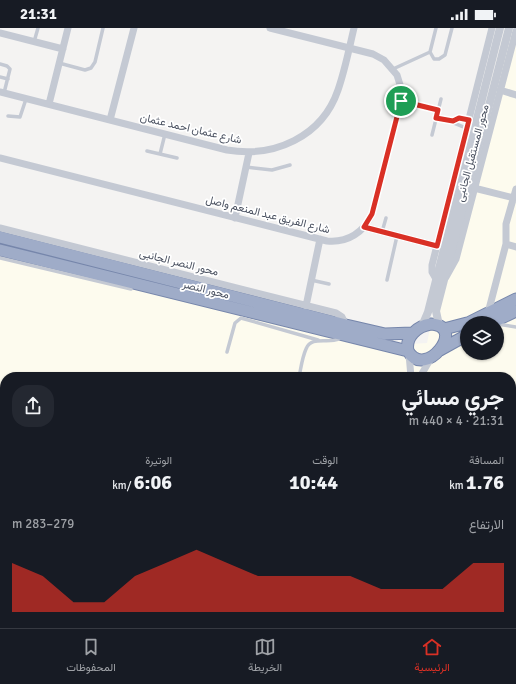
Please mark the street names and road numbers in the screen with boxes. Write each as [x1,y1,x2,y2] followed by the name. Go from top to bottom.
[453,103,492,203] street label: محور المستقبل الجانبى
[138,110,243,148] street label: شارع عثمان احمد عثمان
[204,193,332,237] street label: شارع الفريق عبد المنعم واصل
[138,246,220,279] street label: محور النصر الجانبى
[180,277,231,302] street label: محور النصر

